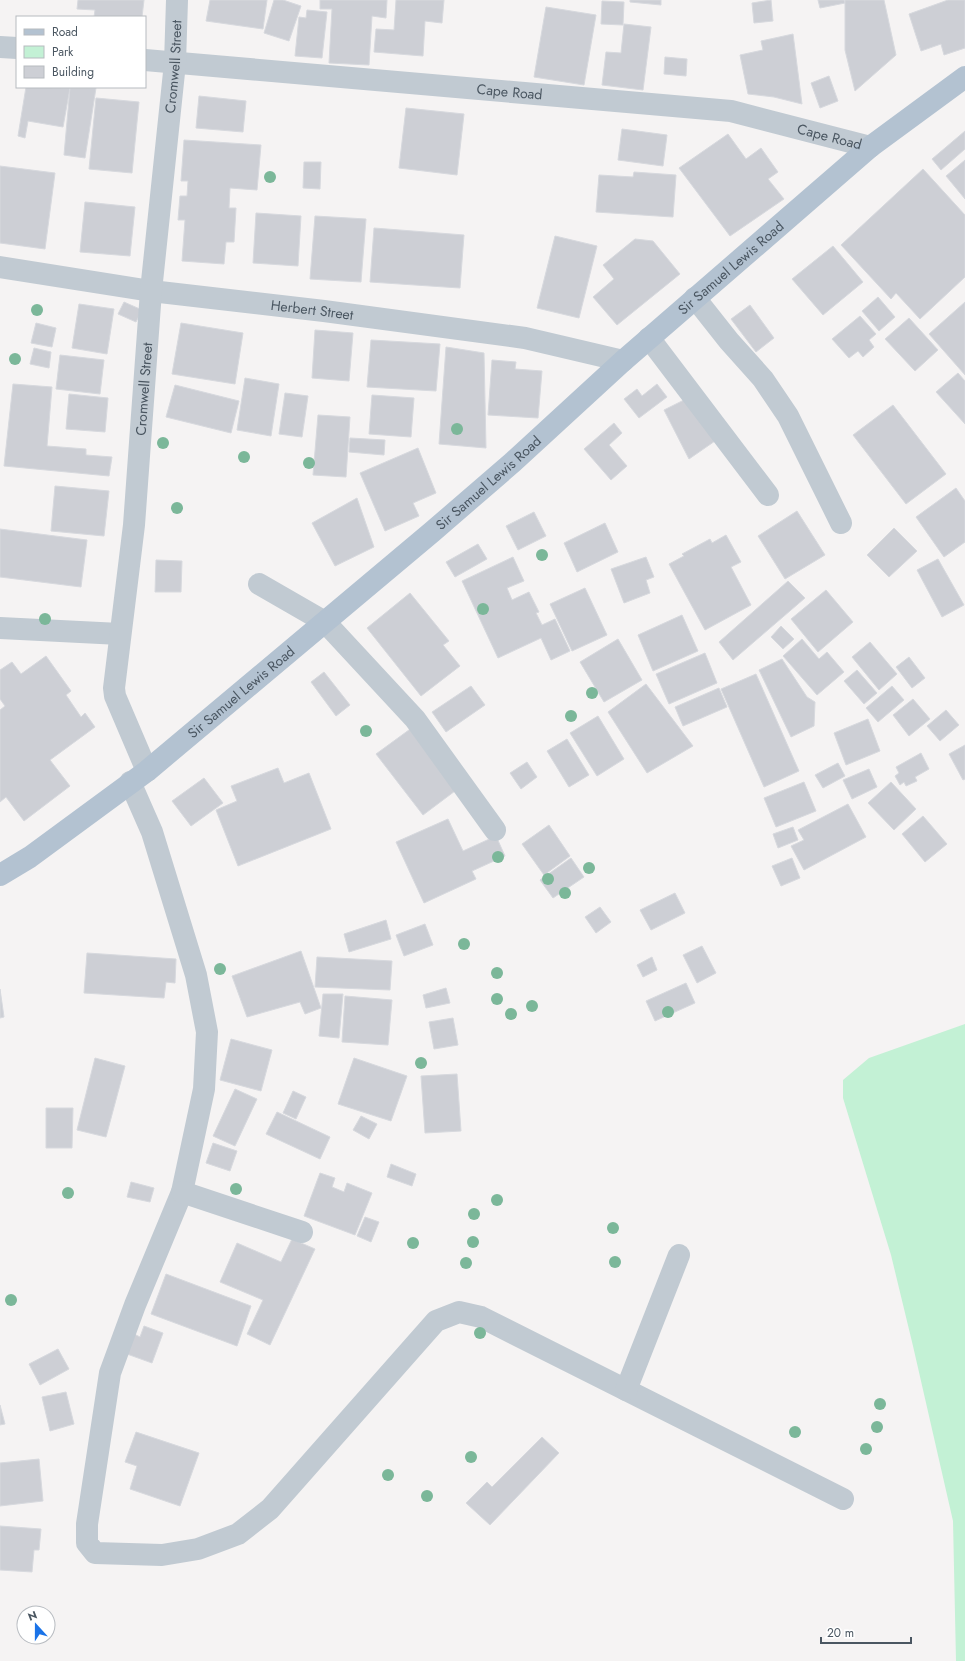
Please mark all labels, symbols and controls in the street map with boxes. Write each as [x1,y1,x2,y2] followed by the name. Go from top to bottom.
[16,16,146,88] legend
[160,19,186,114] street label: Cromwell Street
[52,23,78,41] text: Road
[52,43,74,61] text: Park
[52,63,94,81] text: Building
[476,79,543,105] street label: Cape Road
[795,119,864,154] street label: Cape Road
[673,216,788,319] street label: Sir Samuel Lewis Road
[270,295,355,325] street label: Herbert Street
[131,341,157,436] street label: Cromwell Street
[431,431,545,535] street label: Sir Samuel Lewis Road
[183,641,299,743] street label: Sir Samuel Lewis Road
[16,1605,56,1645] north arrow
[25,1607,39,1625] text: N
[821,1619,911,1645] scale bar
[827,1624,854,1642] text: 20 m

